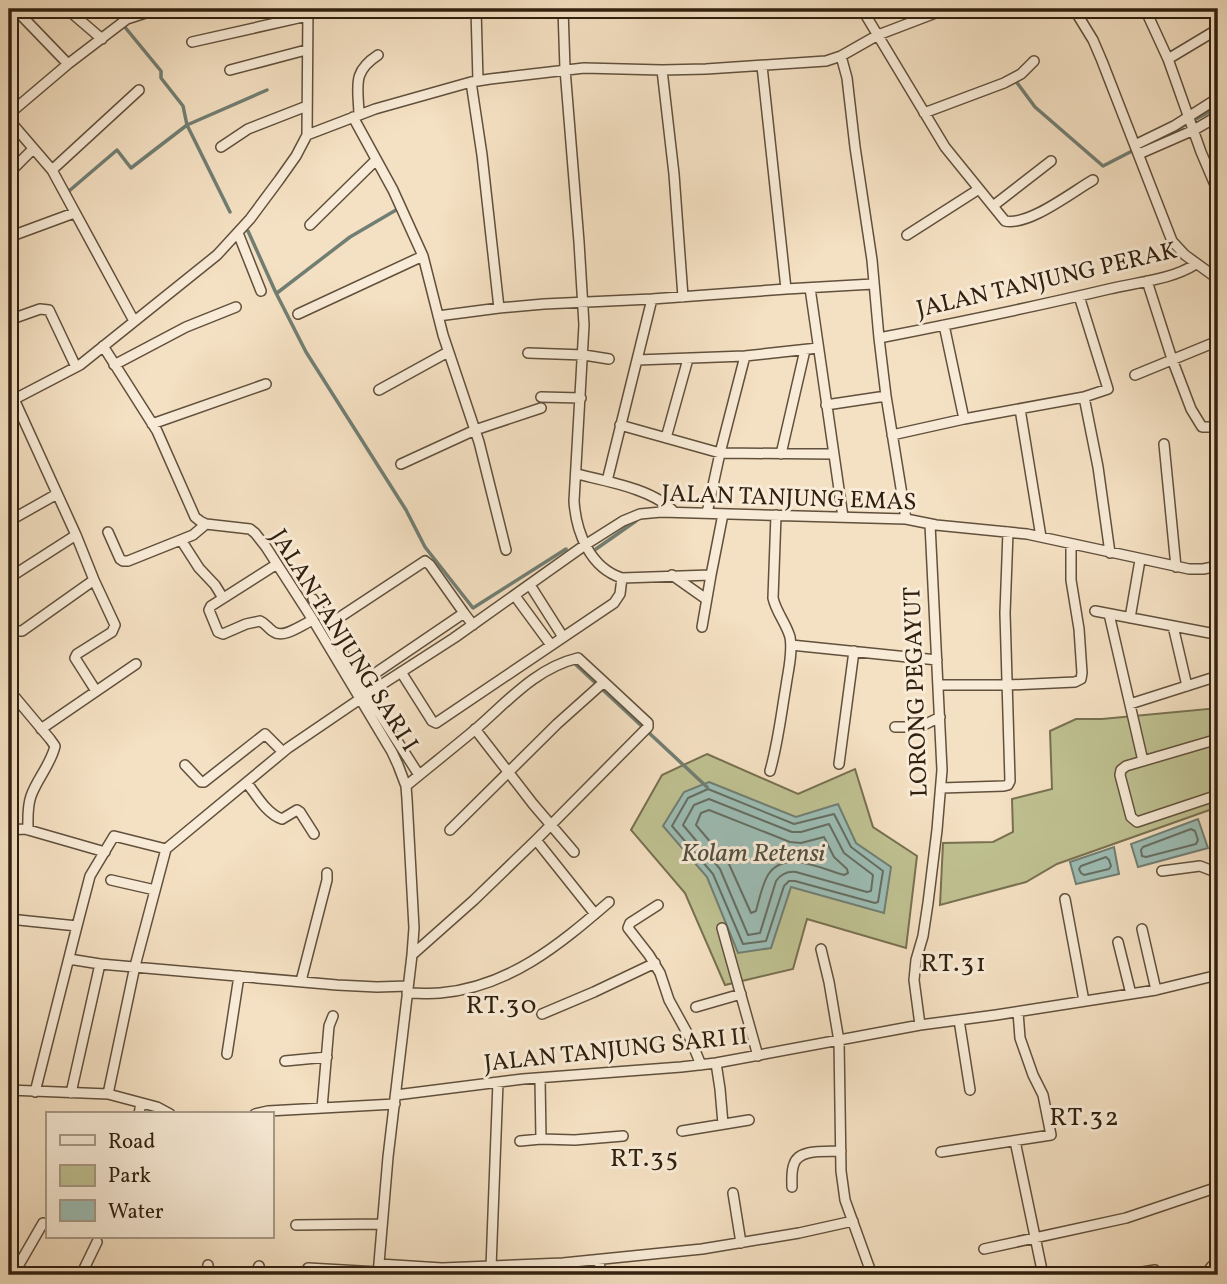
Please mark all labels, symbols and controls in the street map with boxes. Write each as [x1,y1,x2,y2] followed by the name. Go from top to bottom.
[913,234,1181,328] street label: JALAN TANJUNG PERAK
[661,478,917,520] street label: JALAN TANJUNG EMAS
[261,523,425,759] street label: JALAN TANJUNG SARI I
[896,586,938,798] street label: LORONG PEGAYUT
[681,836,826,872] water label: Kolam Retensi
[920,946,988,982] district label: RT.31
[466,988,538,1024] district label: RT.30
[482,1020,750,1082] street label: JALAN TANJUNG SARI II
[1049,1100,1121,1136] district label: RT.32
[46,1112,273,1238] legend
[108,1128,155,1157] text: Road
[610,1141,680,1177] district label: RT.35
[108,1162,151,1191] text: Park
[108,1198,164,1227] text: Water

